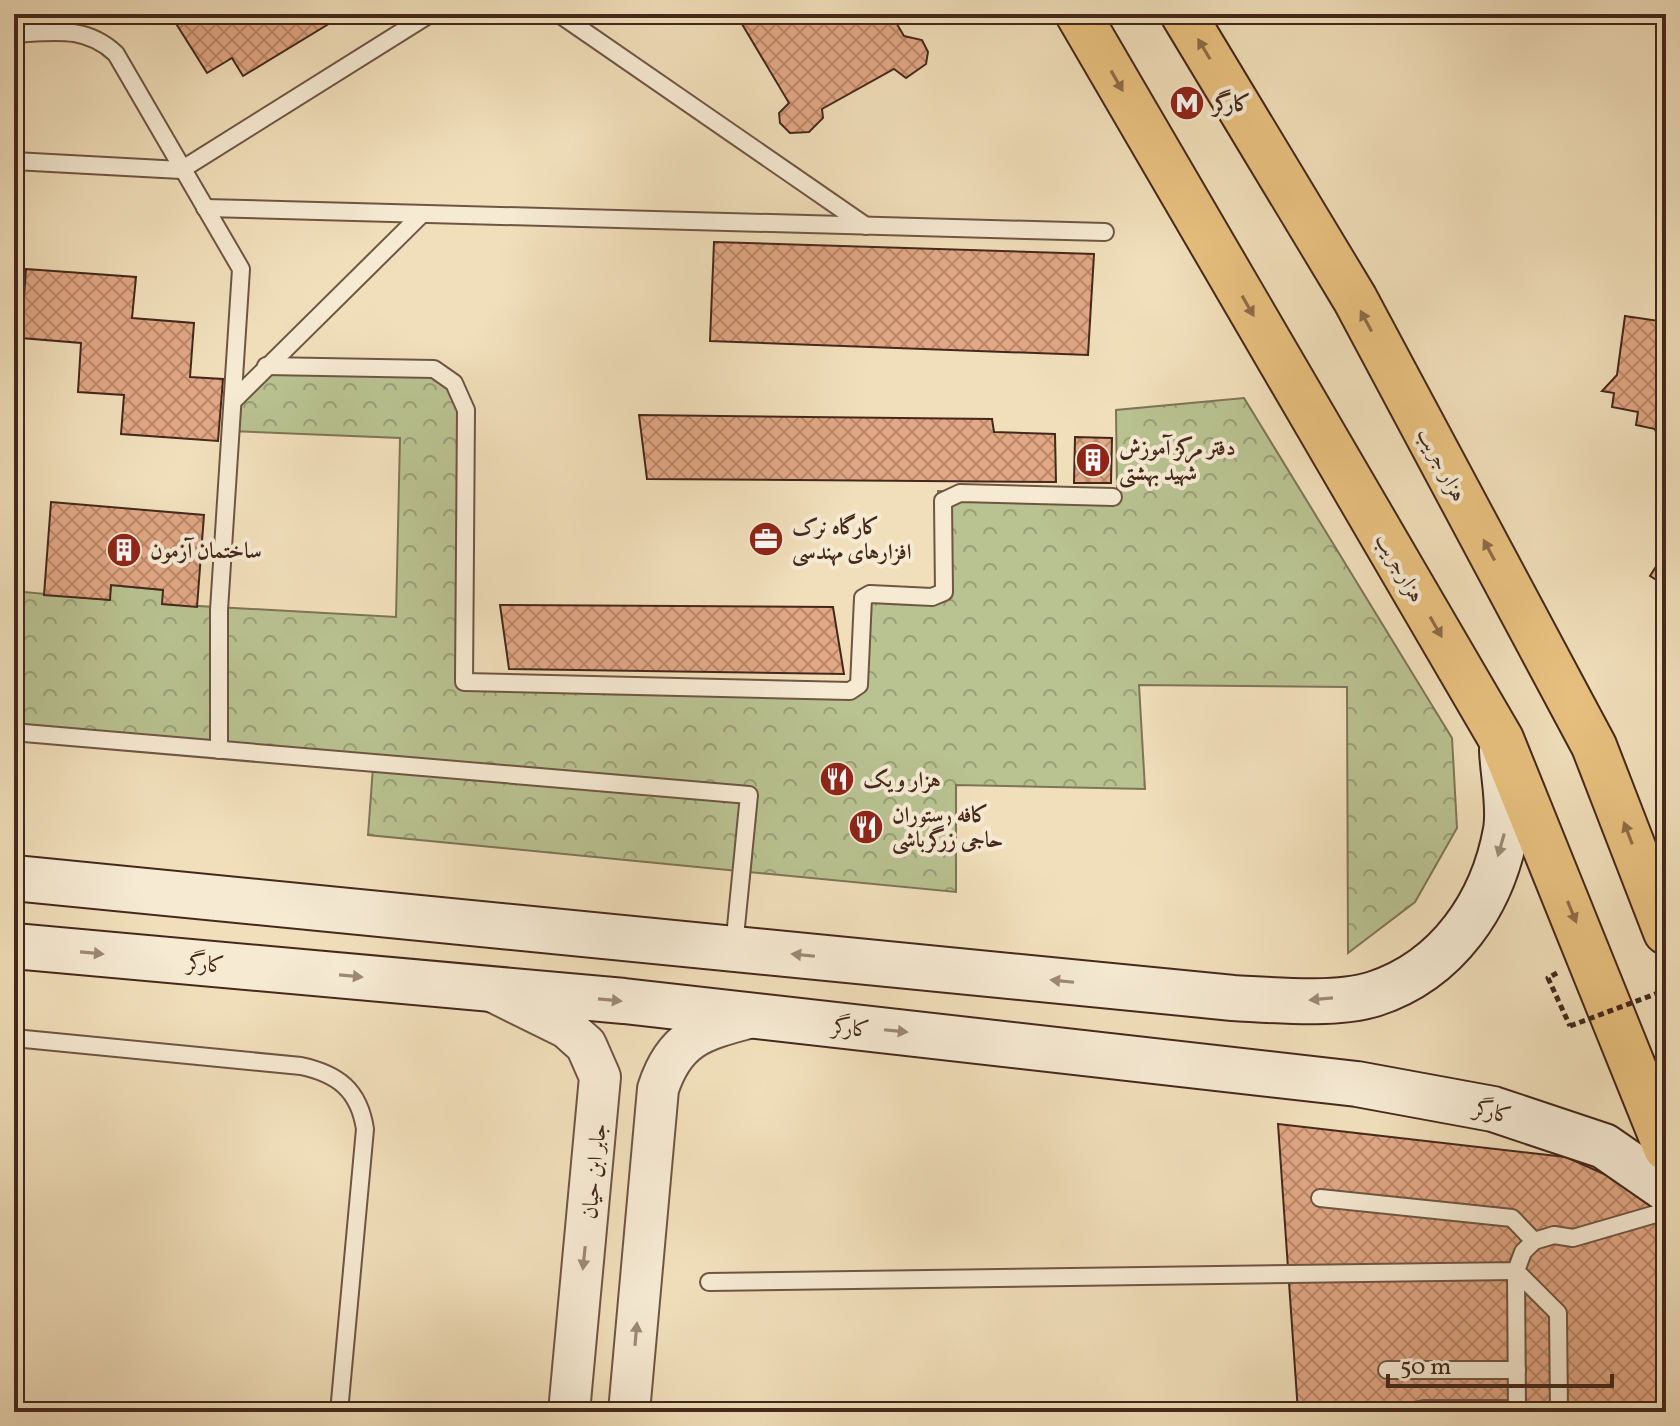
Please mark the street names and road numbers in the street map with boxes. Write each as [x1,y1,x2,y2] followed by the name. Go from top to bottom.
[1408,423,1473,508] street label: هزار جریب
[1366,528,1431,609] street label: هزارجریب
[184,947,226,983] street label: کارگر
[828,1011,871,1047] street label: کارگر
[1468,1092,1515,1133] street label: کارگر
[575,1122,616,1221] street label: جابر ابن حیان

